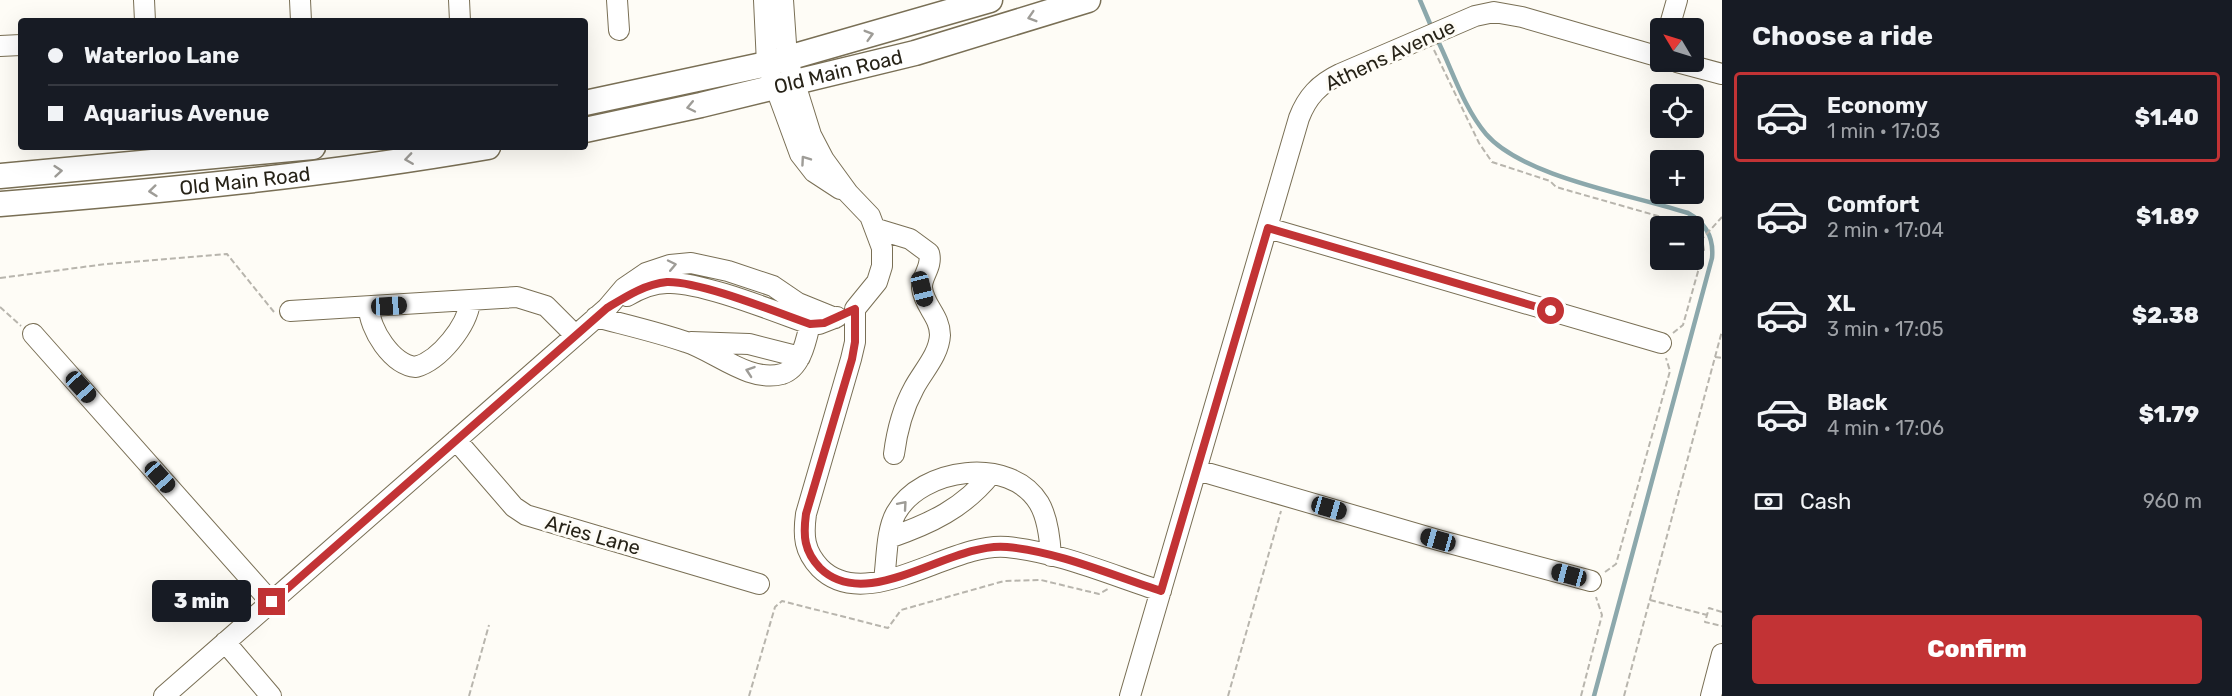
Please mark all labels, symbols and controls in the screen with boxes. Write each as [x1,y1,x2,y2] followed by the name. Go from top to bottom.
[1027,10,1038,22] one-way arrow
[1321,14,1459,96] street label: Athens Avenue
[1650,18,1704,72] north arrow
[1650,18,1704,270] map controls
[1752,20,1933,52] text: Choose a ride
[863,30,873,42] one-way arrow
[84,42,239,69] text: Waterloo Lane
[772,44,905,99] street label: Old Main Road
[1650,84,1704,138] button: locate
[1755,90,1809,144] icon: car
[1827,92,1928,119] text: Economy
[84,100,269,127] text: Aquarius Avenue
[686,100,696,113] one-way arrow
[2135,104,2199,131] text: $1.40
[1827,119,1940,143] text: 1 min · 17:03
[1650,150,1704,204] button: +
[405,153,414,165] one-way arrow
[801,155,812,166] one-way arrow
[178,161,312,200] street label: Old Main Road
[54,165,63,178] one-way arrow
[149,184,158,197] one-way arrow
[1755,189,1809,243] icon: car
[1827,191,1919,218] text: Comfort
[2136,203,2199,230] text: $1.89
[1650,216,1704,270] button: −
[1827,218,1944,242] text: 2 min · 17:04
[666,260,676,273] one-way arrow
[909,269,935,309] car
[1755,288,1809,342] icon: car
[1827,290,1855,317] text: XL
[371,296,407,316] car
[1537,297,1564,324] route start
[2132,302,2199,329] text: $2.38
[1827,317,1944,341] text: 3 min · 17:05
[745,365,756,378] one-way arrow
[62,368,100,406] car
[1755,387,1809,441] icon: car
[1827,389,1888,416] text: Black
[2139,401,2199,428] text: $1.79
[1827,416,1944,440] text: 4 min · 17:06
[141,458,179,496] car
[1752,485,1785,518] icon: cash
[1800,488,1851,515] text: Cash
[2143,489,2202,513] text: 960 m
[1309,494,1349,522] car
[896,501,907,512] one-way arrow
[543,510,643,560] street label: Aries Lane
[1418,526,1458,554] car
[1549,562,1589,588] car
[152,581,251,623] callout: 3 min
[258,588,285,615] route end
[174,589,229,613] text: 3 min
[1752,615,2202,684] button: Confirm

